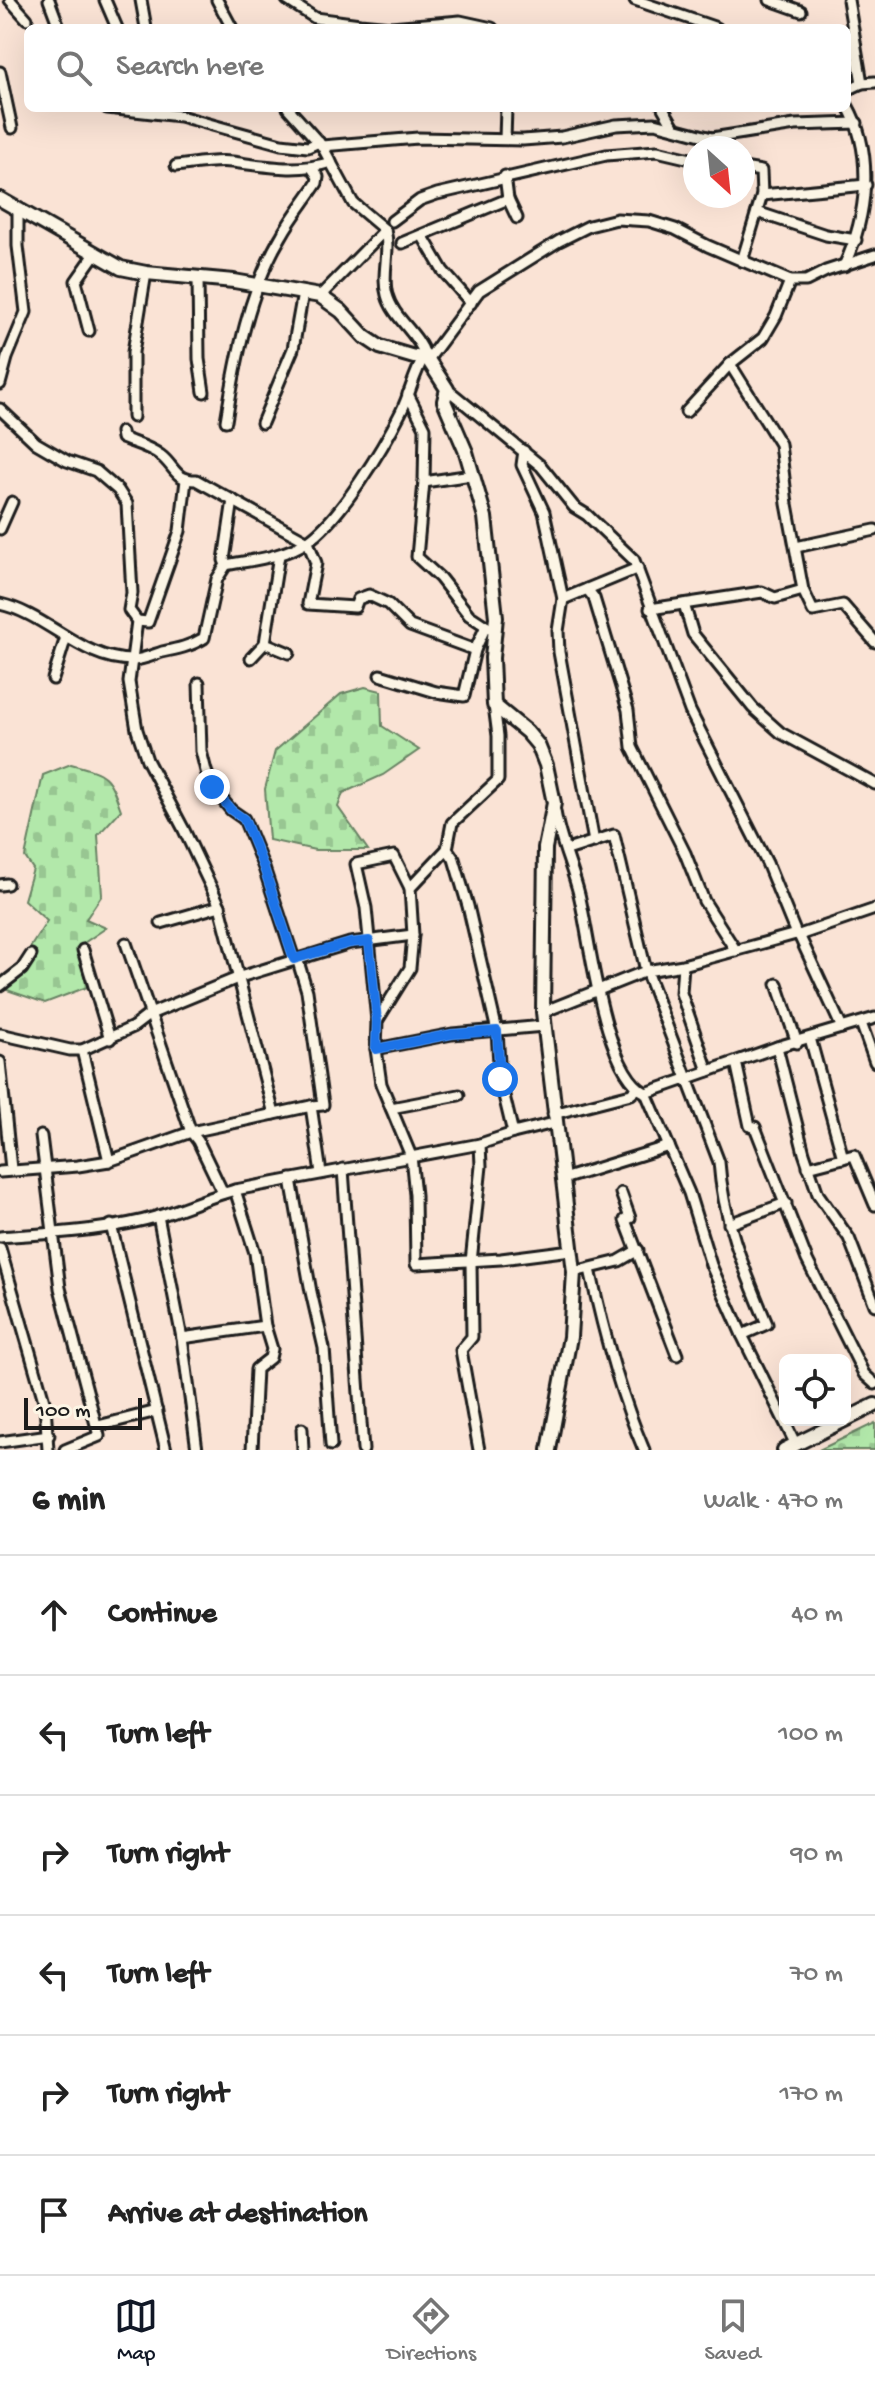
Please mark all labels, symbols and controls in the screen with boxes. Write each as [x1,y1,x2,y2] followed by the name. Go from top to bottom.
[24,24,851,112] search box
[52,46,96,90] icon: search
[116,51,264,86] text: Search here
[683,136,755,208] north arrow
[194,769,230,805] route end
[482,1061,518,1097] route start
[779,1354,851,1426] map controls
[779,1354,851,1426] button: locate
[24,1394,142,1430] scale bar
[36,1399,91,1425] text: 100 m
[32,1482,105,1522] text: 6 min
[703,1487,843,1518] text: Walk · 470 m
[32,1593,76,1637] icon: ahead
[108,1598,217,1633] text: Continue
[791,1600,843,1631] text: 40 m
[32,1713,76,1757] icon: left
[108,1718,209,1753] text: Turn left
[778,1720,843,1751] text: 100 m
[32,1833,76,1877] icon: right
[108,1838,228,1873] text: Turn right
[791,1840,843,1871] text: 90 m
[32,1953,76,1997] icon: left
[108,1958,209,1993] text: Turn left
[790,1960,843,1991] text: 70 m
[32,2073,76,2117] icon: right
[108,2078,228,2113] text: Turn right
[780,2080,843,2111] text: 170 m
[32,2193,76,2237] icon: arrive
[108,2198,368,2233] text: Arrive at destination
[114,2294,158,2368] tab: Map
[387,2294,476,2368] tab: Directions
[704,2294,761,2368] tab: Saved

